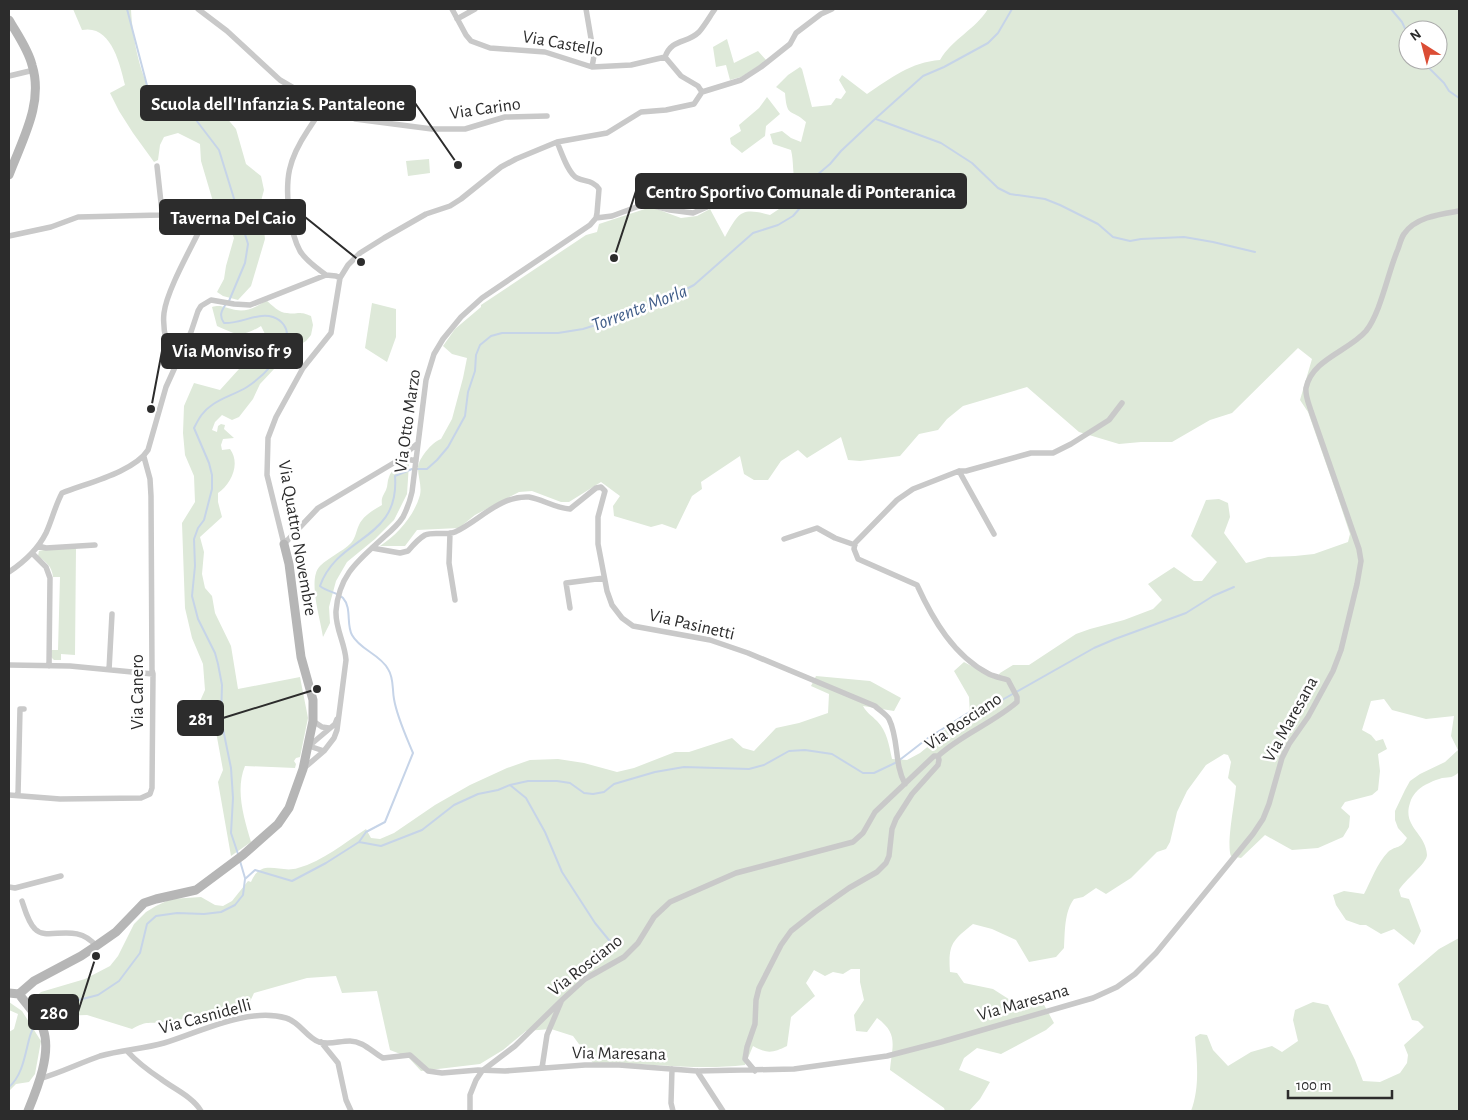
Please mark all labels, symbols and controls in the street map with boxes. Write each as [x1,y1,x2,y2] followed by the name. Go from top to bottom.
[1398,20,1448,70] north arrow
[1408,27,1424,44] text: N
[521,28,605,60] street label: Via Castello
[141,86,415,120] callout: Scuola dell'Infanzia S. Pantaleone
[151,95,405,114] text: Scuola dell'Infanzia S. Pantaleone
[448,95,522,123] street label: Via Carino
[636,174,966,208] callout: Centro Sportivo Comunale di Ponteranica
[646,183,956,202] text: Centro Sportivo Comunale di Ponteranica
[160,200,305,234] callout: Taverna Del Caio
[170,209,296,228] text: Taverna Del Caio
[589,281,690,335] water label: Torrente Morla
[162,334,302,368] callout: Via Monviso fr 9
[172,342,292,361] text: Via Monviso fr 9
[392,368,424,474] street label: Via Otto Marzo
[274,459,320,617] street label: Via Quattro Novembre
[647,606,736,644] street label: Via Pasinetti
[129,654,147,730] street label: Via Canero
[1260,674,1322,765] street label: Via Maresana
[922,690,1005,754] street label: Via Rosciano
[178,701,223,735] callout: 281
[188,710,214,729] text: 281
[545,931,626,1000] street label: Via Rosciano
[975,981,1071,1025] street label: Via Maresana
[29,995,78,1029] callout: 280
[157,996,253,1038] street label: Via Casnidelli
[40,1004,68,1023] text: 280
[572,1044,666,1064] street label: Via Maresana
[1288,1068,1392,1100] scale bar
[1296,1078,1331,1093] text: 100 m

